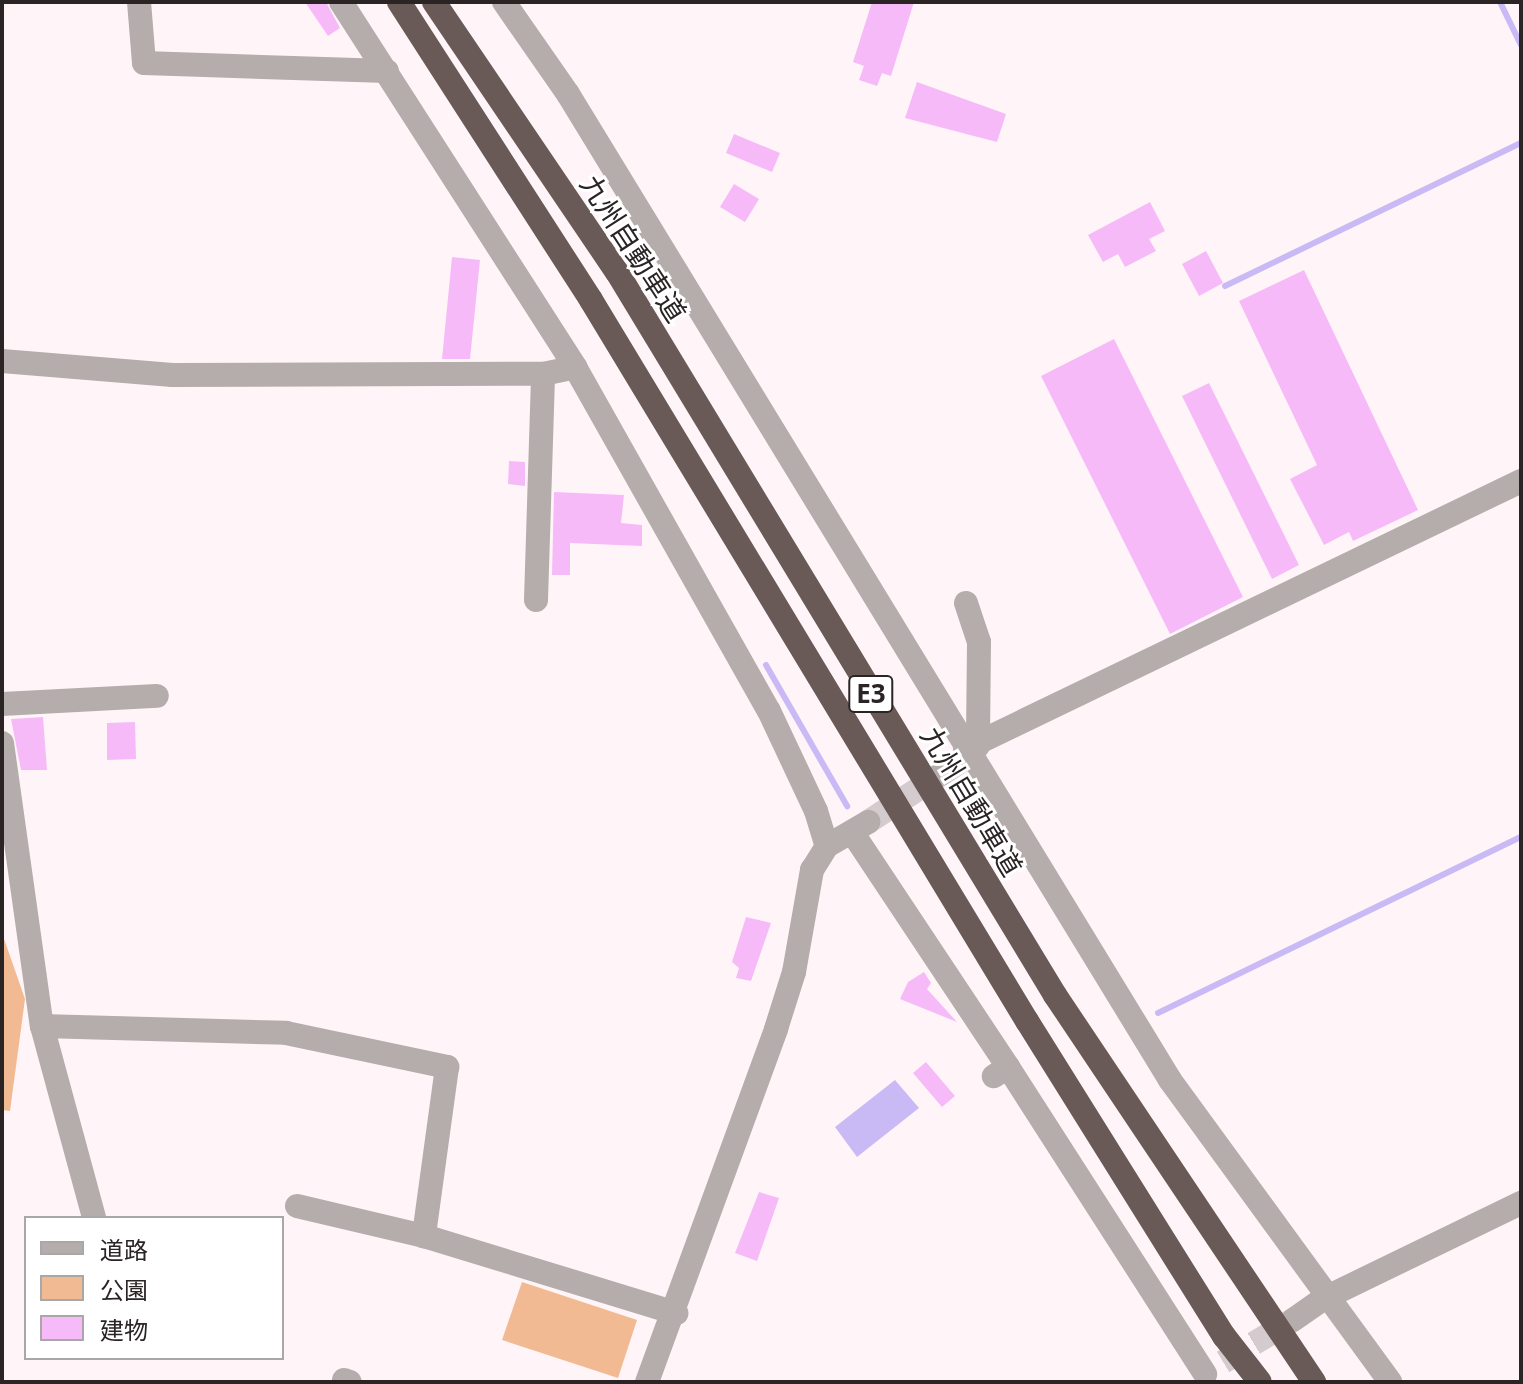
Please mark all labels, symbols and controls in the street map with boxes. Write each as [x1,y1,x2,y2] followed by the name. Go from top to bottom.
[574,168,694,328] street label: 九州自動車道
[847,672,895,716] road number: E3
[914,720,1030,882] street label: 九州自動車道
[24,1216,284,1360] legend
[100,1233,148,1266] text: 道路
[100,1273,148,1306] text: 公園
[100,1313,148,1346] text: 建物

